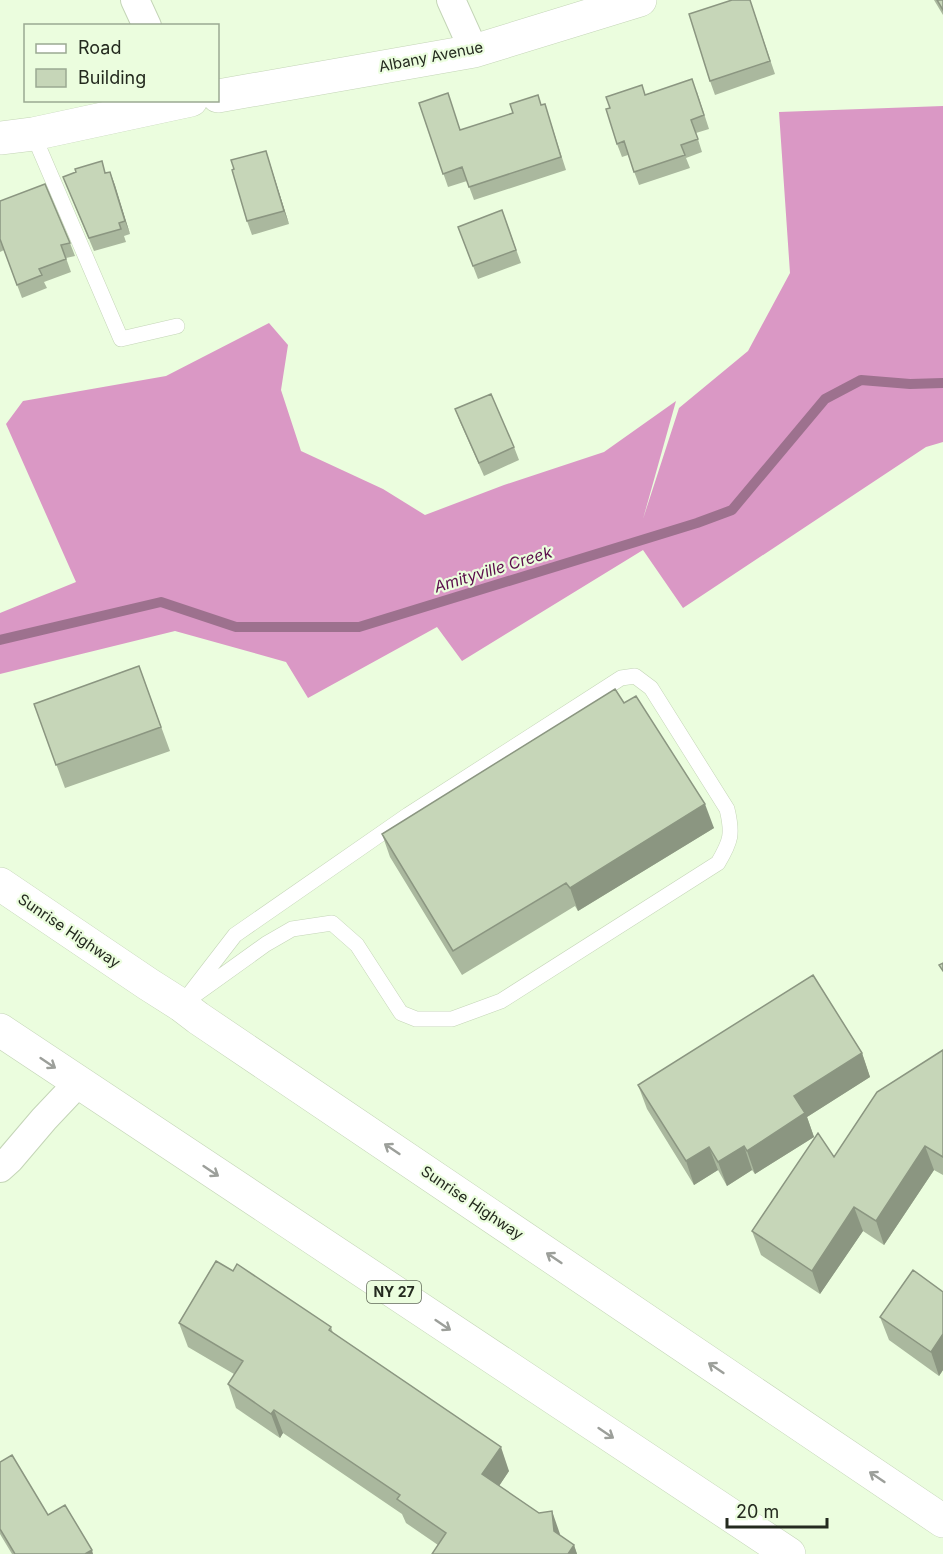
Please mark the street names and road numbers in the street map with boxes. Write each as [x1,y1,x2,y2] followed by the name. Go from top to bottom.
[377,37,485,76] street label: Albany Avenue
[14,889,125,972] street label: Sunrise Highway
[417,1161,528,1244] street label: Sunrise Highway
[367,1281,421,1303] road number: NY 27

